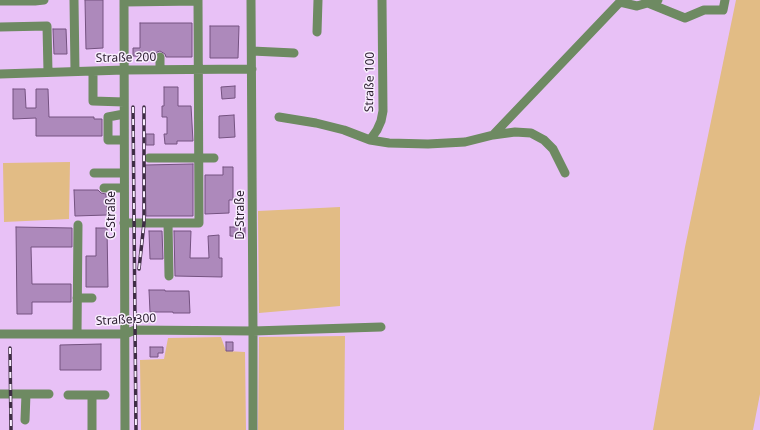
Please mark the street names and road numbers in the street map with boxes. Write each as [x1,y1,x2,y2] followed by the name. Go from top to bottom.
[96,50,156,66] street label: Straße 200
[362,52,378,112] street label: Straße 100
[234,190,248,240] street label: D-Straße
[105,191,119,239] street label: C-Straße
[95,311,157,329] street label: Straße 300

